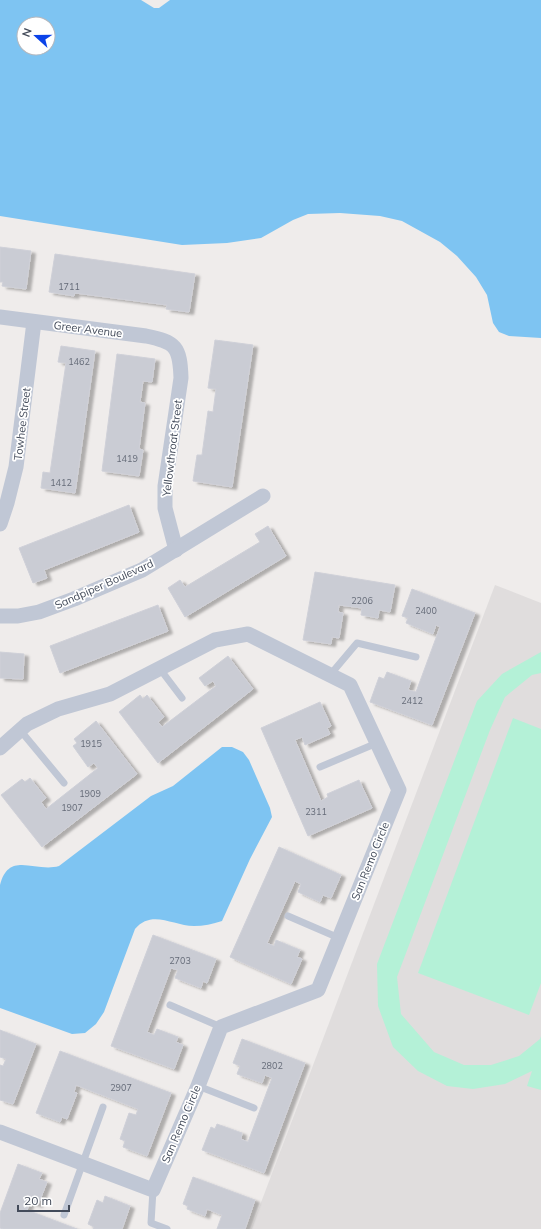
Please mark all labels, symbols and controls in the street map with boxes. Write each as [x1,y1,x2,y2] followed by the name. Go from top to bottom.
[16,16,56,56] north arrow
[19,26,35,39] text: N
[58,281,80,292] house number: 1711
[53,318,123,340] street label: Greer Avenue
[68,356,90,367] house number: 1462
[11,387,33,461] street label: Towhee Street
[159,399,185,498] street label: Yellowthroat Street
[116,453,138,464] house number: 1419
[50,477,72,488] house number: 1412
[52,556,156,612] street label: Sandpiper Boulevard
[351,595,373,606] house number: 2206
[415,605,437,616] house number: 2400
[401,695,423,706] house number: 2412
[80,738,102,749] house number: 1915
[79,788,101,799] house number: 1909
[61,802,83,813] house number: 1907
[305,806,327,817] house number: 2311
[348,820,392,902] street label: San Remo Circle
[169,955,191,966] house number: 2703
[261,1060,283,1071] house number: 2802
[110,1082,132,1093] house number: 2907
[158,1083,204,1165] street label: San Remo Circle
[18,1187,69,1213] scale bar
[24,1193,52,1208] text: 20 m

